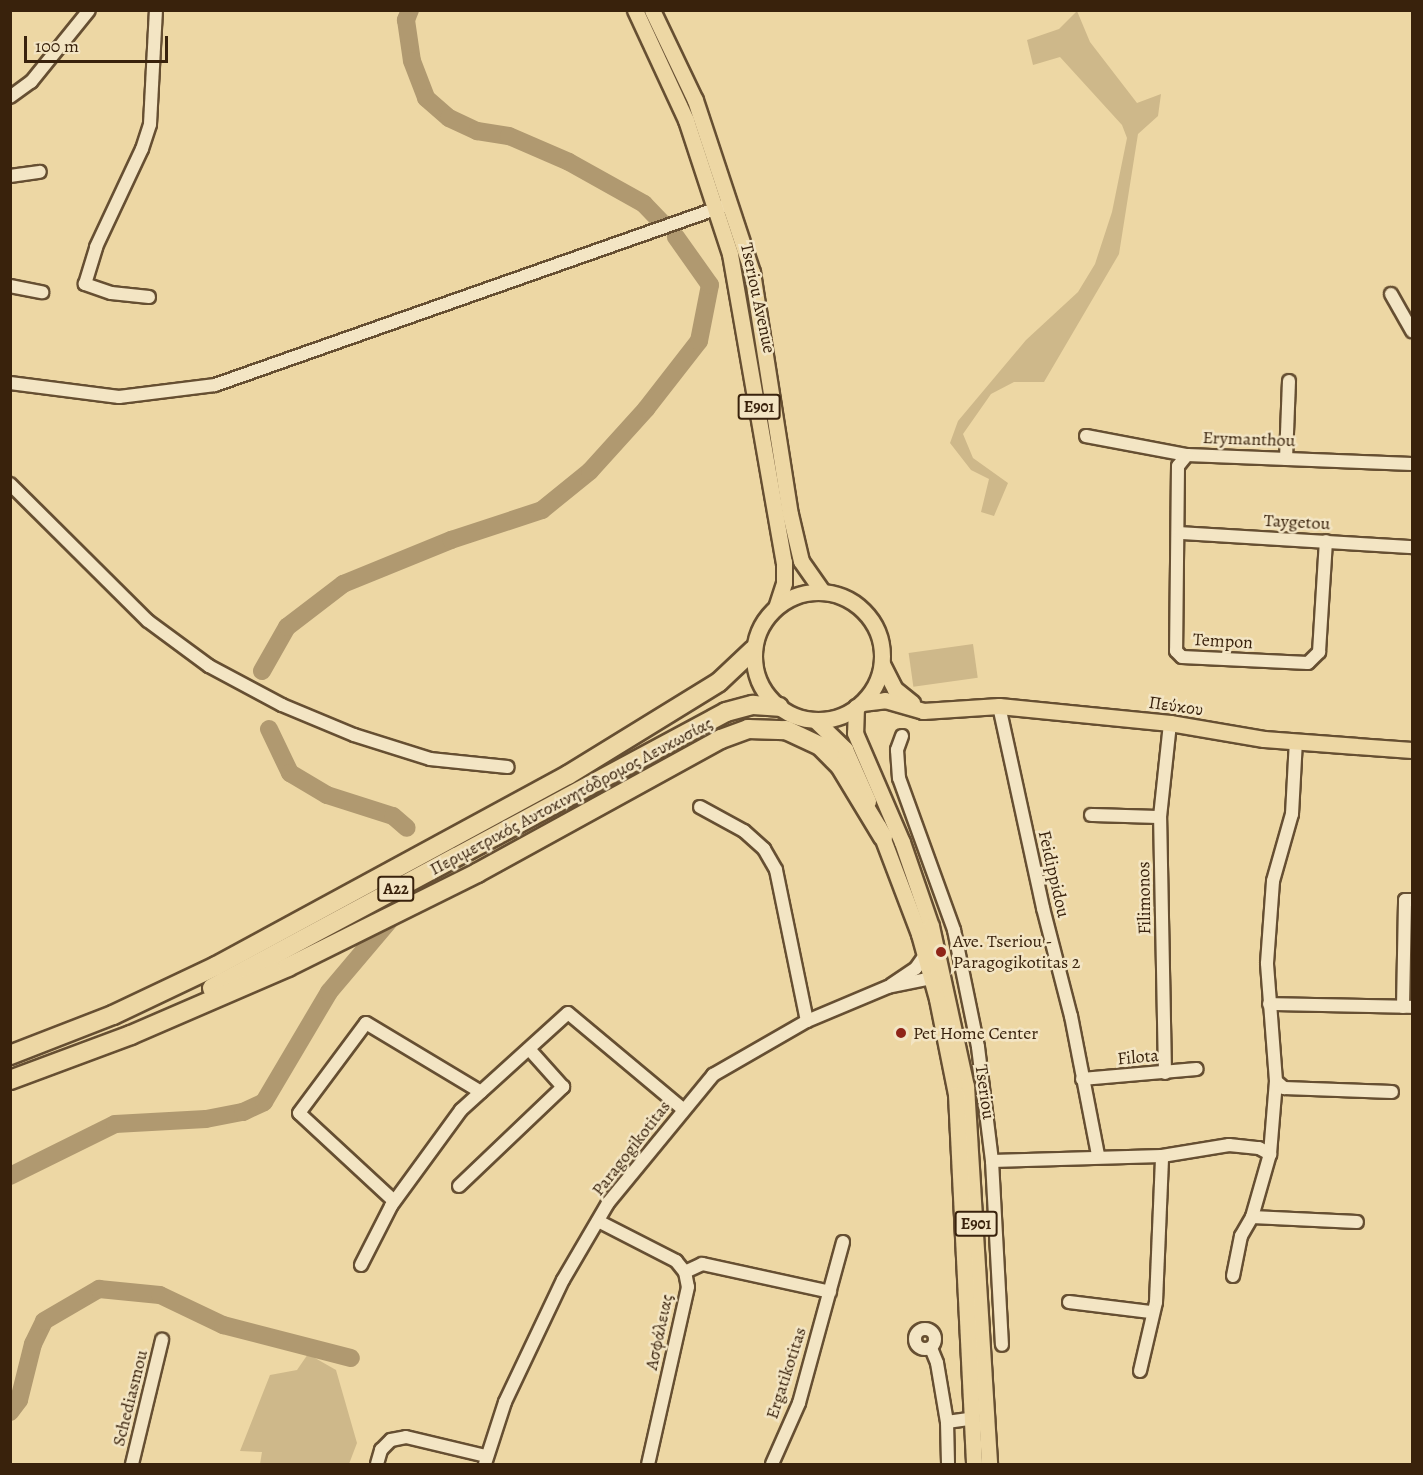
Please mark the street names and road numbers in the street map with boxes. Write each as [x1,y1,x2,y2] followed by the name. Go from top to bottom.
[736,241,780,355] street label: Tseriou Avenue
[736,394,782,420] road number: E901
[1202,427,1296,451] street label: Erymanthou
[1263,509,1331,535] street label: Taygetou
[1192,629,1254,653] street label: Tempon
[1147,691,1205,721] street label: Πεύκου
[426,712,716,880] street label: Περιμετρικός Αυτοκινητόδρομος Λευκωσίας
[1033,828,1075,920] street label: Feidippidou
[1133,861,1155,935] street label: Filimonos
[376,876,416,902] road number: A22
[1116,1044,1160,1070] street label: Filota
[970,1063,1000,1121] street label: Tseriou
[587,1096,675,1200] street label: Paragogikotitas
[954,1211,998,1237] road number: E901
[640,1292,678,1372] street label: Ασφάλειας
[761,1324,811,1422] street label: Ergatikotitas
[108,1348,152,1448] street label: Schediasmou

